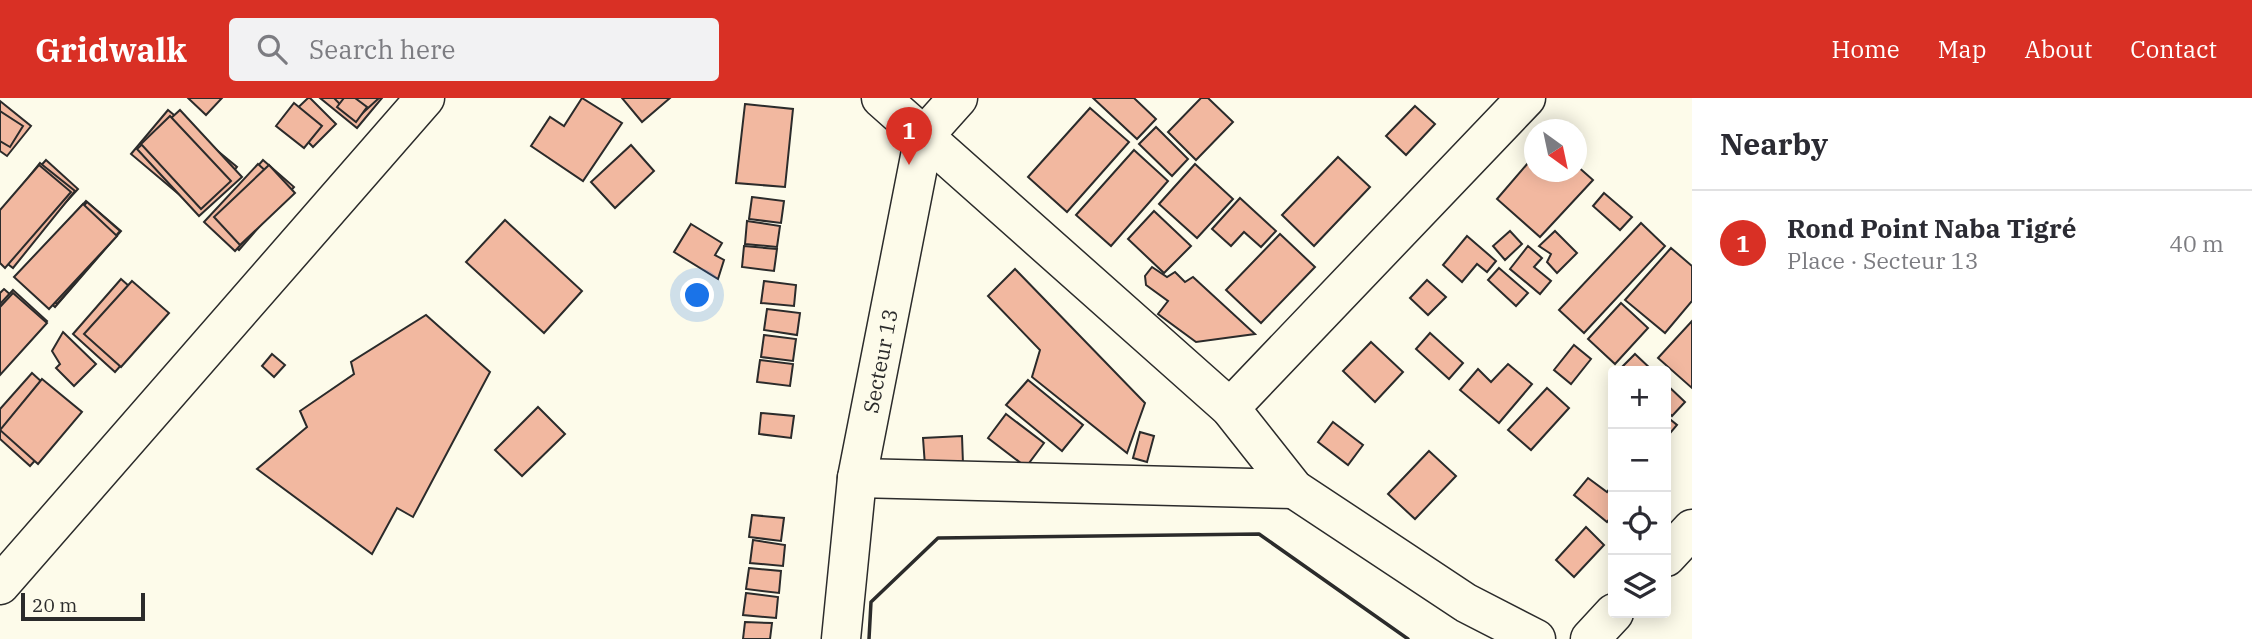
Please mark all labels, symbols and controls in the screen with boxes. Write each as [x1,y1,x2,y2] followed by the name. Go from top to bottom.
[229,18,719,81] search box
[35,28,187,71] text: Gridwalk
[253,30,291,68] icon: search
[309,32,455,66] text: Search here
[1832,33,1900,65] text: Home
[1938,33,1986,65] text: Map
[2024,33,2092,65] text: About
[2130,33,2217,65] text: Contact
[886,107,932,165] pin: 1
[1524,119,1587,182] north arrow
[1720,124,1828,163] text: Nearby
[1787,211,2076,245] text: Rond Point Naba Tigré
[1736,228,1750,258] text: 1
[2169,228,2224,258] text: 40 m
[1787,245,1978,275] text: Place · Secteur 13
[680,278,714,312] your location
[856,307,904,415] street label: Secteur 13
[1608,366,1671,618] map controls
[1608,366,1671,429] button: +
[1608,429,1671,492] button: −
[1608,492,1671,555] button: locate
[1608,555,1671,618] button: layers
[21,590,145,622] scale bar
[32,593,77,617] text: 20 m

